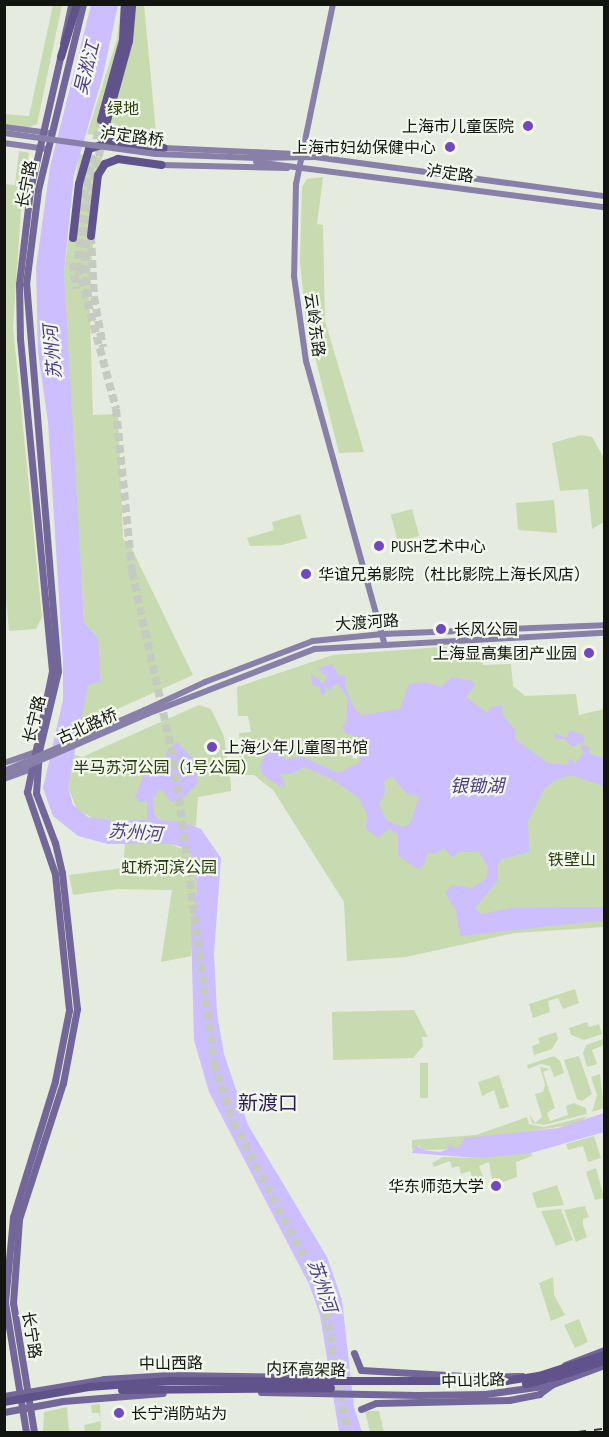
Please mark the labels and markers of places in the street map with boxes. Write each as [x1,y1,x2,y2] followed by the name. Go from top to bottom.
[402,116,514,136] place label: 上海市儿童医院
[519,117,537,135] marker: 上海市儿童医院
[292,137,436,157] place label: 上海市妇幼保健中心
[441,138,459,156] marker: 上海市妇幼保健中心
[391,536,486,556] place label: PUSH艺术中心
[372,539,386,553] marker: PUSH艺术中心
[318,564,590,584] place label: 华谊兄弟影院（杜比影院上海长风店）
[299,567,313,581] marker: 华谊兄弟影院（杜比影院上海长风店）
[454,619,518,639] place label: 长风公园
[432,620,450,638] marker: 长风公园
[433,643,577,663] place label: 上海显高集团产业园
[582,646,596,660] marker: 上海显高集团产业园
[224,737,368,757] place label: 上海少年儿童图书馆
[205,740,219,754] marker: 上海少年儿童图书馆
[388,1176,484,1196] place label: 华东师范大学
[489,1179,503,1193] marker: 华东师范大学
[131,1403,227,1423] place label: 长宁消防站为
[112,1406,126,1420] marker: 长宁消防站为

